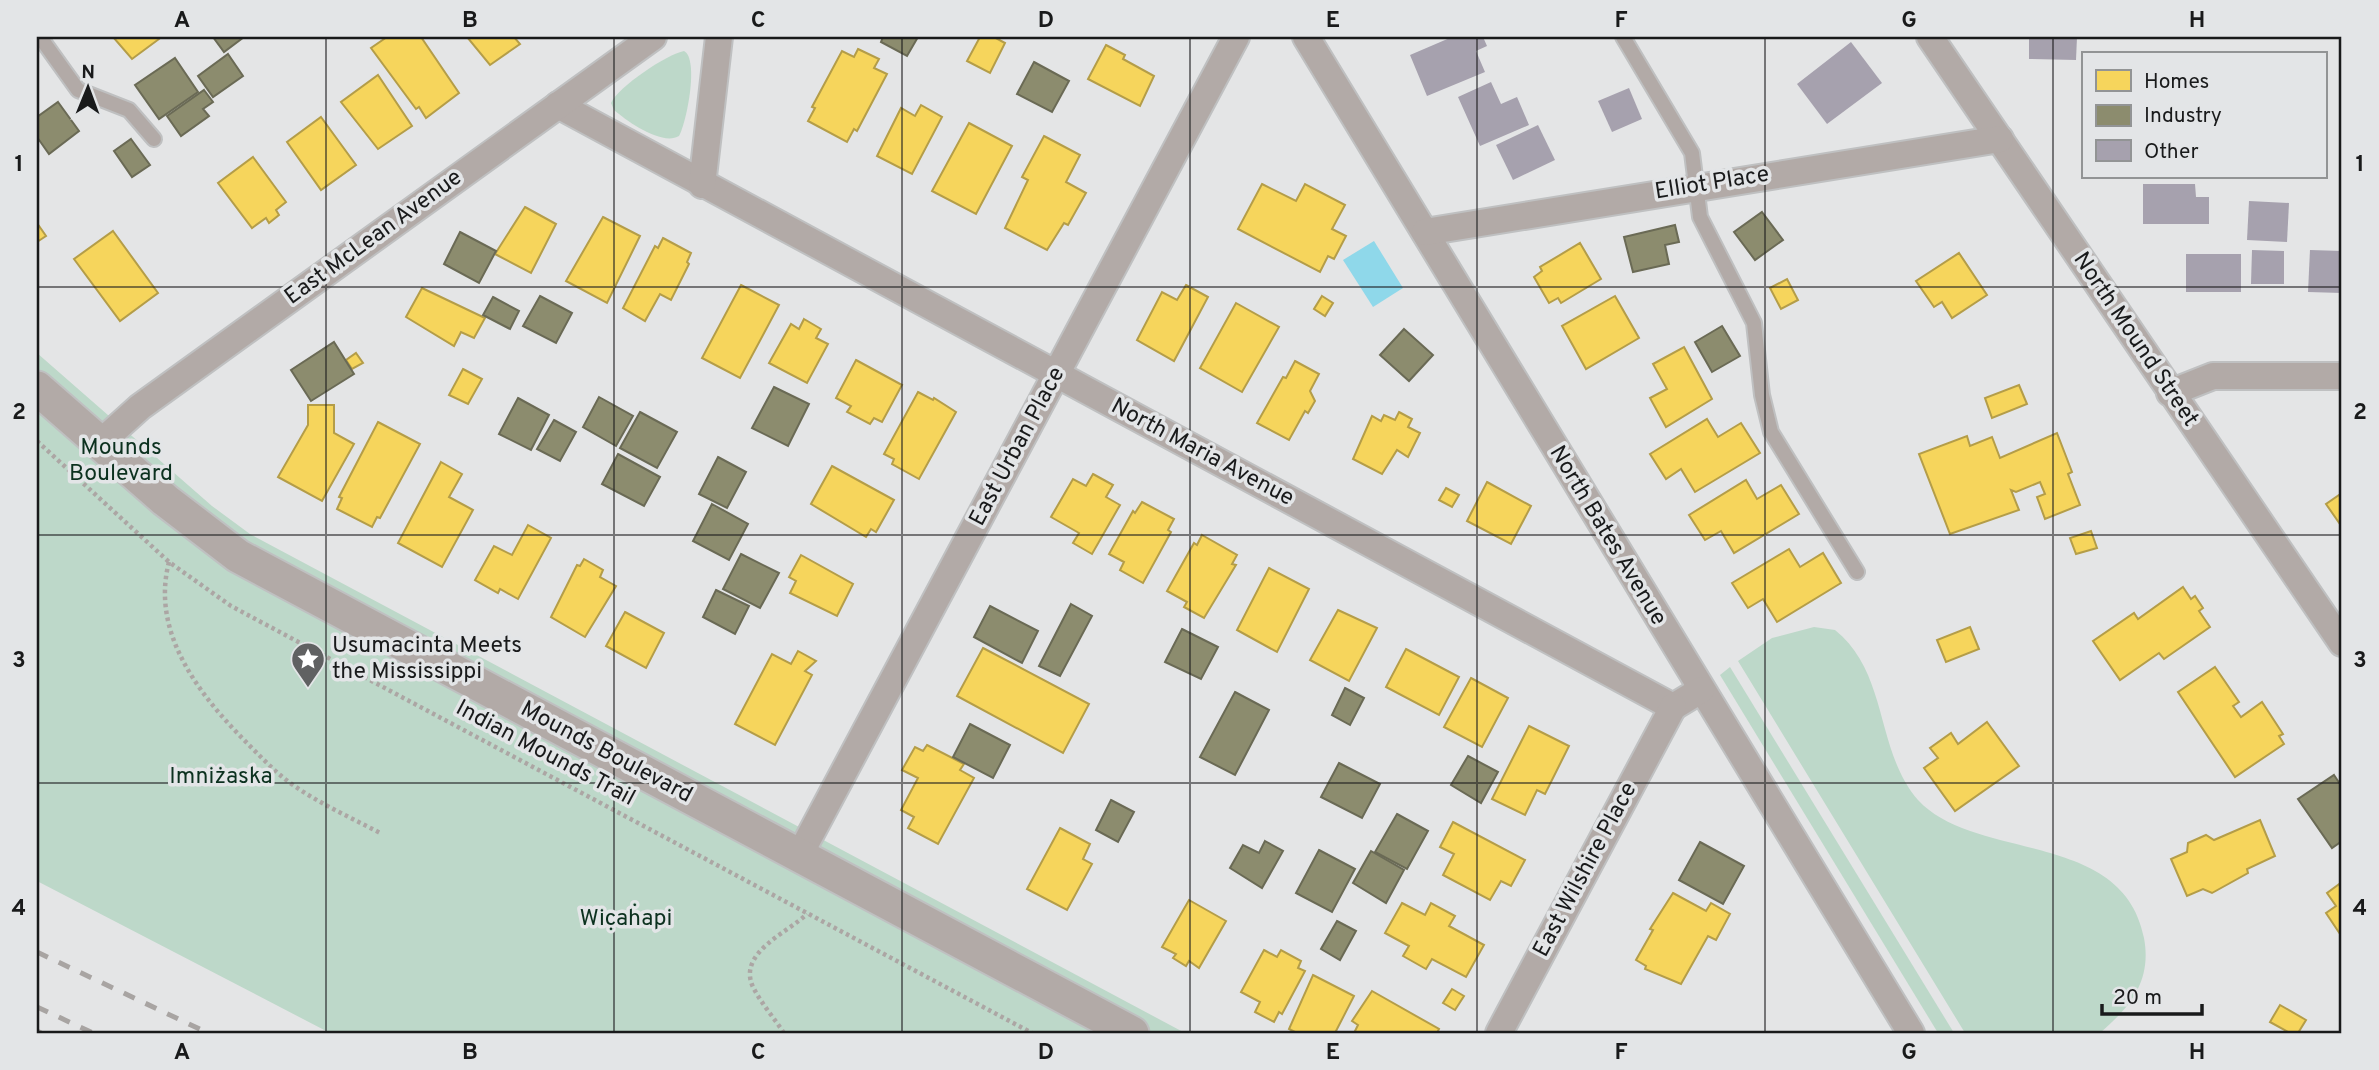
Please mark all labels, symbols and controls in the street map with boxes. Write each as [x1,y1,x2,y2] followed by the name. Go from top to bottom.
[174,7,190,36] text: A
[462,7,478,36] text: B
[751,7,765,36] text: C
[1038,7,1054,36] text: D
[1326,7,1340,36] text: E
[1614,7,1628,36] text: F
[1901,7,1917,36] text: G
[2189,7,2205,36] text: H
[52,52,122,122] north arrow
[2082,52,2326,178] legend
[81,61,95,85] text: N
[2144,69,2209,96] text: Homes
[2144,103,2222,130] text: Industry
[2144,139,2199,166] text: Other
[14,151,24,180] text: 1
[2355,151,2365,180] text: 1
[1653,161,1771,207] street label: Elliot Place
[280,164,468,312] street label: East McLean Avenue
[2066,247,2204,433] street label: North Mound Street
[964,362,1072,532] street label: East Urban Place
[1105,392,1299,514] street label: North Maria Avenue
[12,399,26,428] text: 2
[2353,399,2367,428] text: 2
[69,434,173,489] park label: Mounds Boulevard
[1542,441,1672,631] street label: North Bates Avenue
[332,632,522,687] place label: Usumacinta Meets the Mississippi
[289,640,327,689] place icon: Usumacinta Meets the Mississippi
[12,647,26,676] text: 3
[2353,647,2367,676] text: 3
[450,694,640,814] street label: Indian Mounds Trail
[515,695,697,811] street label: Mounds Boulevard
[169,763,273,792] park label: Imniżaska
[1528,778,1644,962] street label: East Wilshire Place
[12,895,26,924] text: 4
[2353,895,2367,924] text: 4
[580,903,672,934] park label: Wic̣aḣapi
[2102,972,2202,1016] scale bar
[2113,985,2162,1012] text: 20 m
[174,1039,190,1068] text: A
[462,1039,478,1068] text: B
[751,1039,765,1068] text: C
[1038,1039,1054,1068] text: D
[1326,1039,1340,1068] text: E
[1614,1039,1628,1068] text: F
[1901,1039,1917,1068] text: G
[2189,1039,2205,1068] text: H

